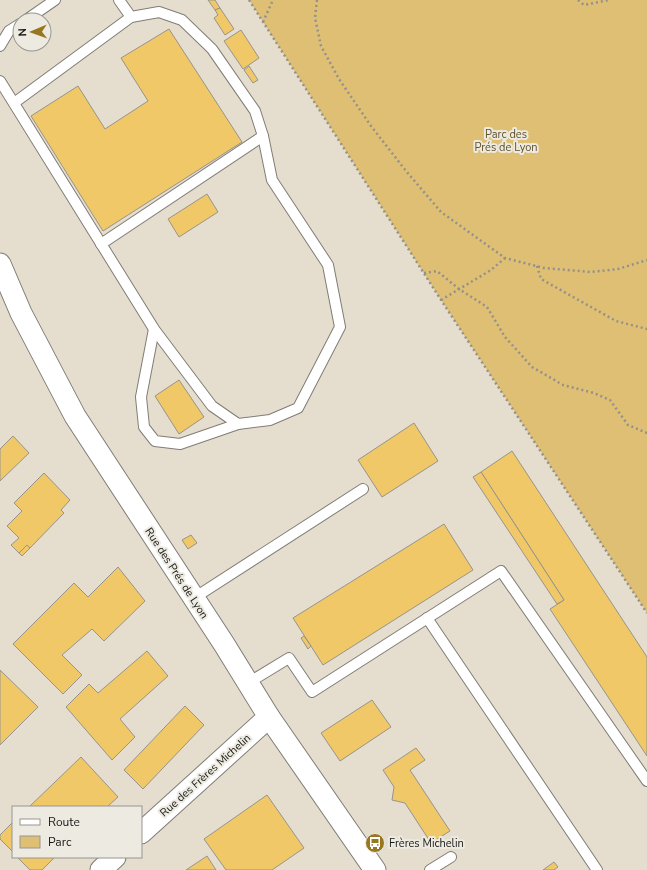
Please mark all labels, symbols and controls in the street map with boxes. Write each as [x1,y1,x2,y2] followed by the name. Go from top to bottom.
[12,12,52,52] north arrow
[15,28,30,37] text: N
[474,127,538,155] park label: Parc des Prés de Lyon
[141,525,212,622] street label: Rue des Prés de Lyon
[157,731,254,820] street label: Rue des Frères Michelin
[12,806,142,858] legend
[48,814,80,830] text: Route
[364,832,386,854] bus stop icon: Frères Michelin
[48,834,72,850] text: Parc
[389,836,464,851] place label: Frères Michelin

